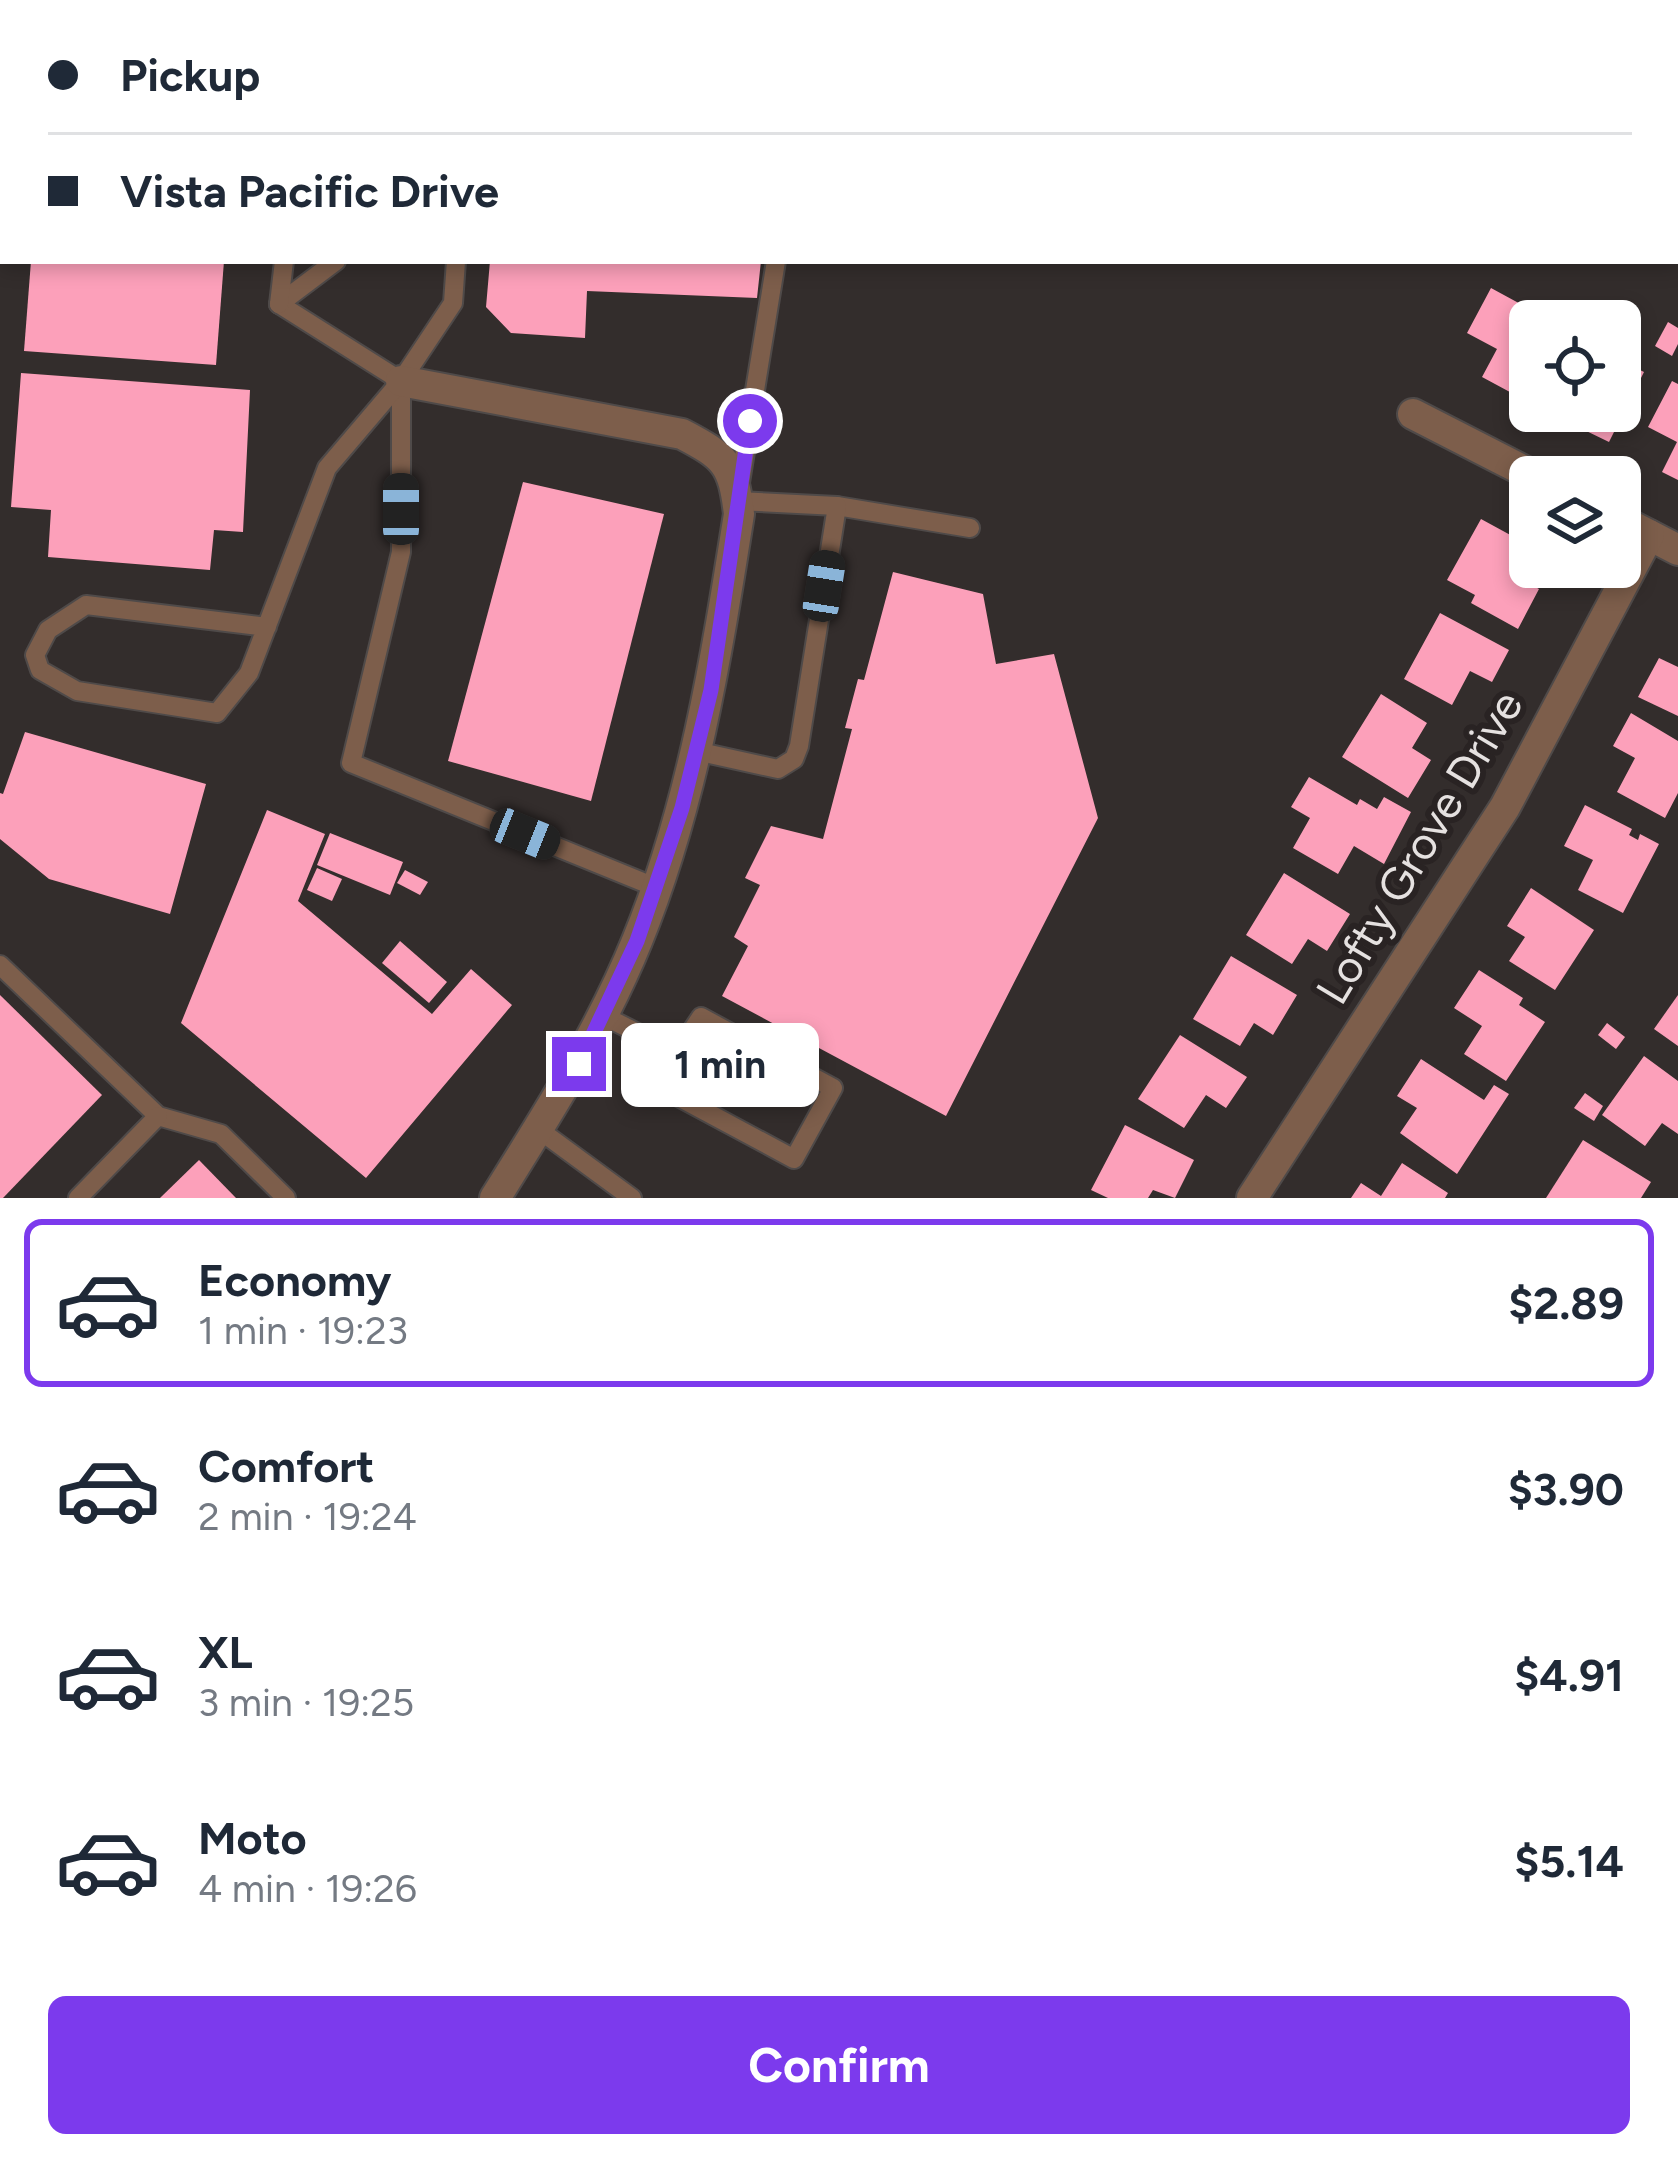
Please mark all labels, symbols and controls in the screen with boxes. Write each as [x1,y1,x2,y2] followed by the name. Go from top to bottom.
[120,48,260,102] text: Pickup
[120,164,499,218] text: Vista Pacific Drive
[1509,300,1641,588] map controls
[1509,300,1641,432] button: locate
[723,394,777,448] route start
[1509,456,1641,588] button: layers
[383,473,419,545] car
[801,548,847,624] car
[1304,681,1534,1013] street label: Lofty Grove Drive
[485,804,565,864] car
[621,1022,819,1106] callout: 1 min
[552,1037,606,1091] route end
[674,1041,766,1088] text: 1 min
[54,1249,162,1357] icon: car
[198,1253,391,1307] text: Economy
[1508,1276,1624,1330] text: $2.89
[198,1307,408,1354] text: 1 min · 19:23
[54,1435,162,1543] icon: car
[198,1439,374,1493] text: Comfort
[1508,1462,1624,1516] text: $3.90
[198,1493,417,1540] text: 2 min · 19:24
[54,1621,162,1729] icon: car
[198,1625,253,1679] text: XL
[1514,1648,1624,1702] text: $4.91
[198,1679,414,1726] text: 3 min · 19:25
[54,1807,162,1915] icon: car
[198,1811,307,1865] text: Moto
[1514,1834,1624,1888] text: $5.14
[198,1865,417,1912] text: 4 min · 19:26
[48,1996,1630,2134] button: Confirm

